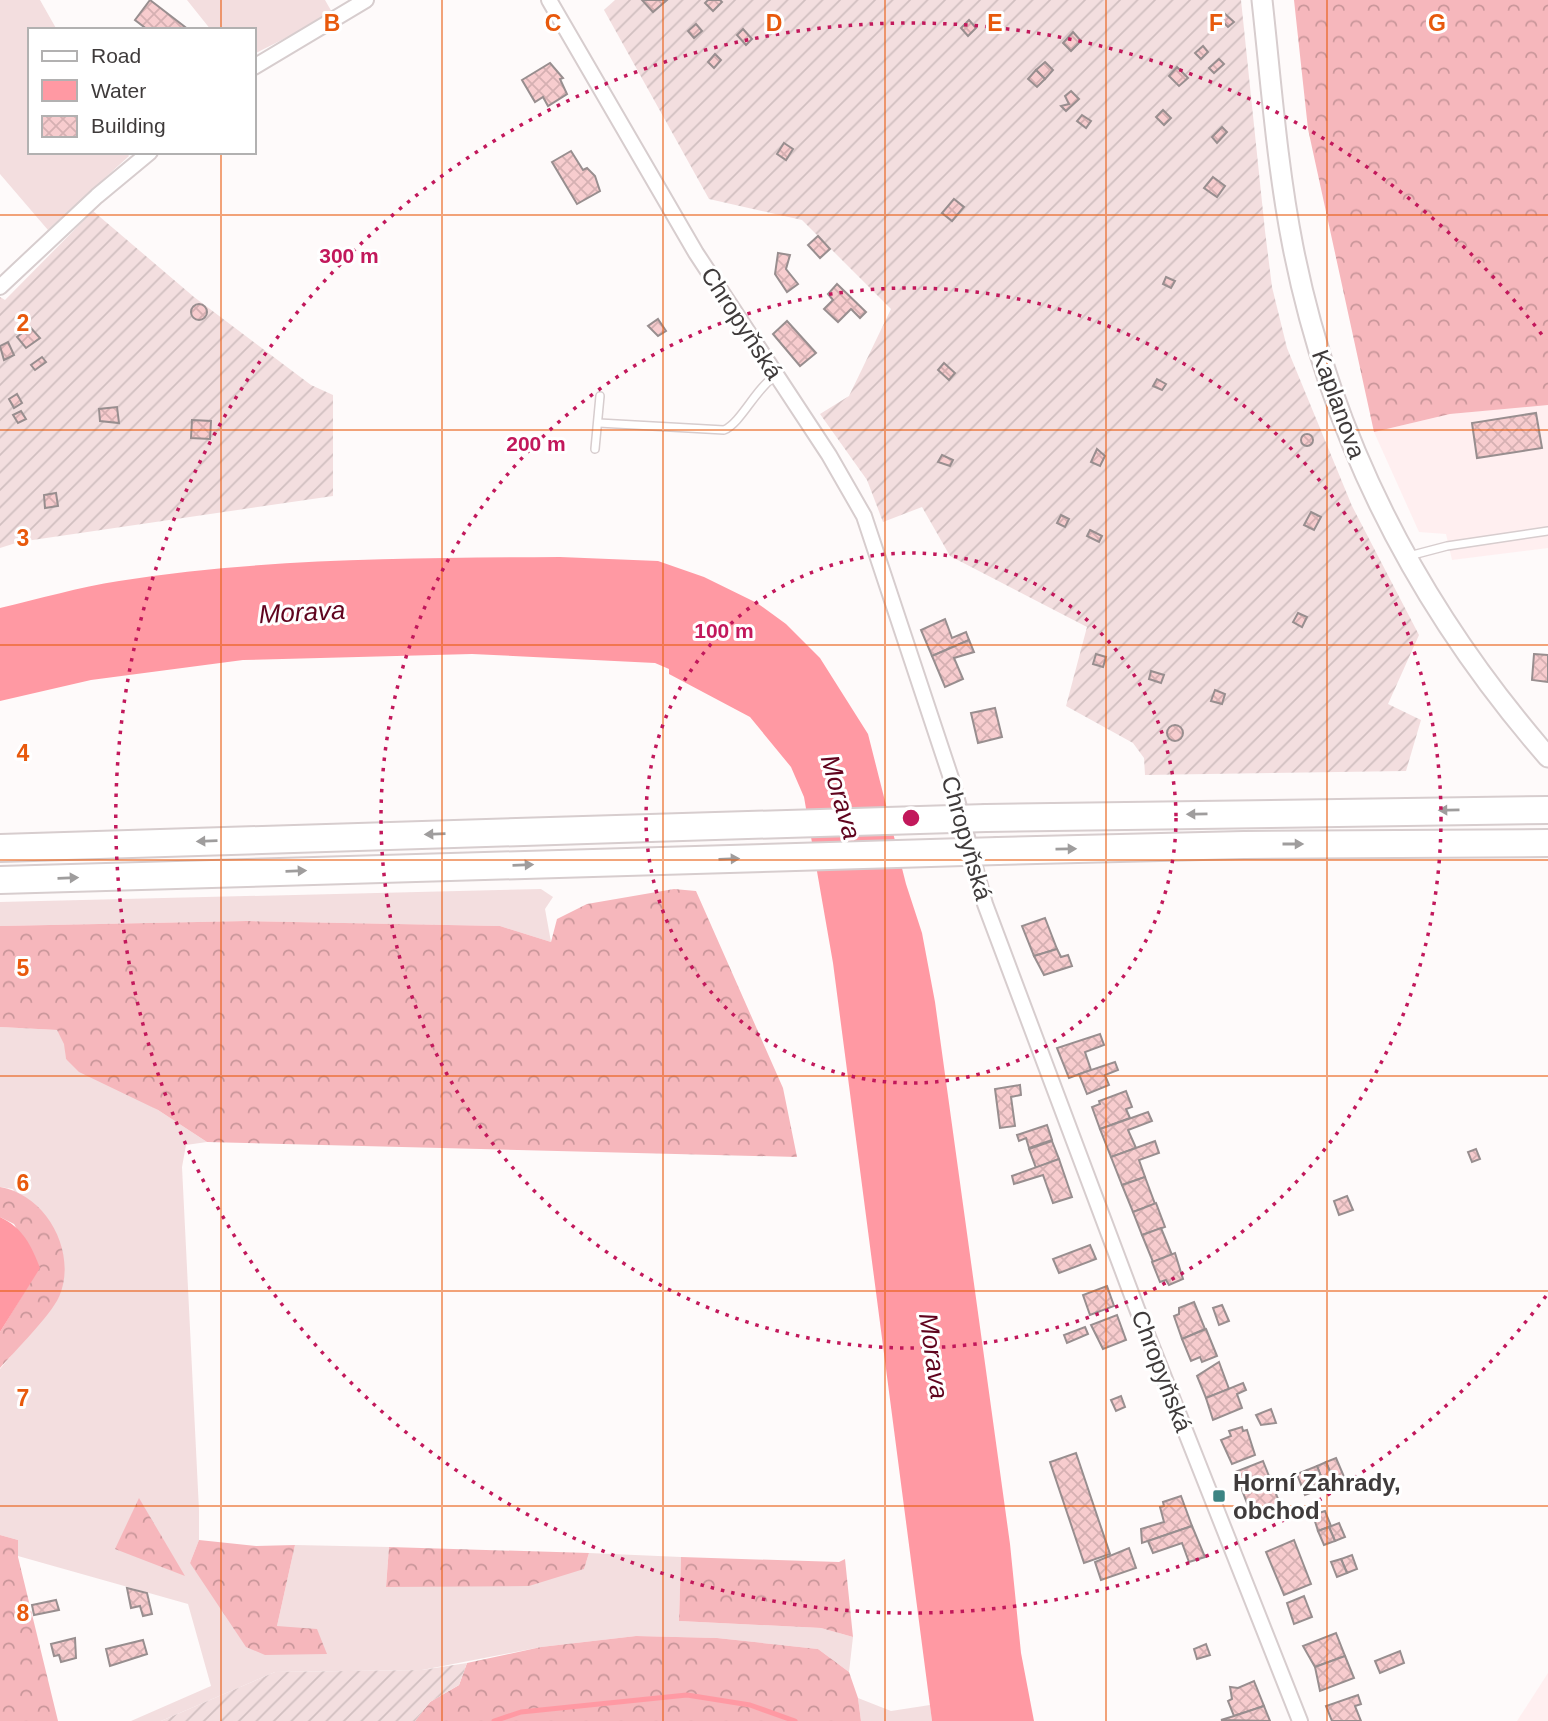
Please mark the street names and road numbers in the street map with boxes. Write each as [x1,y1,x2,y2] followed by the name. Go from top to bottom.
[696,262,789,385] street label: Chropyňská
[1307,346,1371,463] street label: Kaplanova
[936,773,998,904] street label: Chropyňská
[1126,1306,1198,1436] street label: Chropyňská

